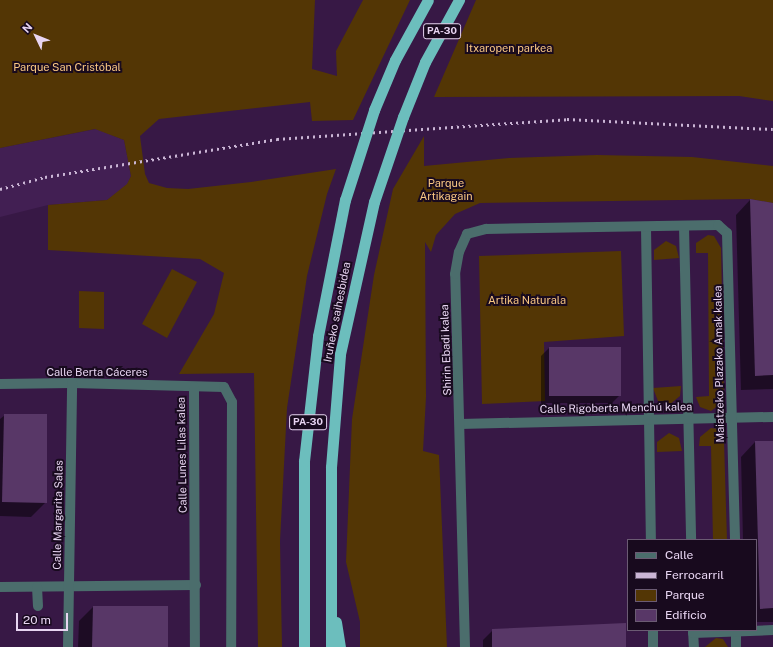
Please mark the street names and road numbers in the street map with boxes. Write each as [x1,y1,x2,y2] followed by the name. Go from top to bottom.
[423,23,461,39] road number: PA-30
[321,261,353,363] street label: Iruñeko saihesbidea
[711,285,727,443] street label: Maiatzeko Plazako Amak kalea
[438,304,454,396] street label: Shirin Ebadi kalea
[46,365,148,379] street label: Calle Berta Cáceres
[174,397,190,513] street label: Calle Lunes Lilas kalea
[540,400,692,416] street label: Calle Rigoberta Menchú kalea
[289,414,327,430] road number: PA-30
[50,460,66,570] street label: Calle Margarita Salas

